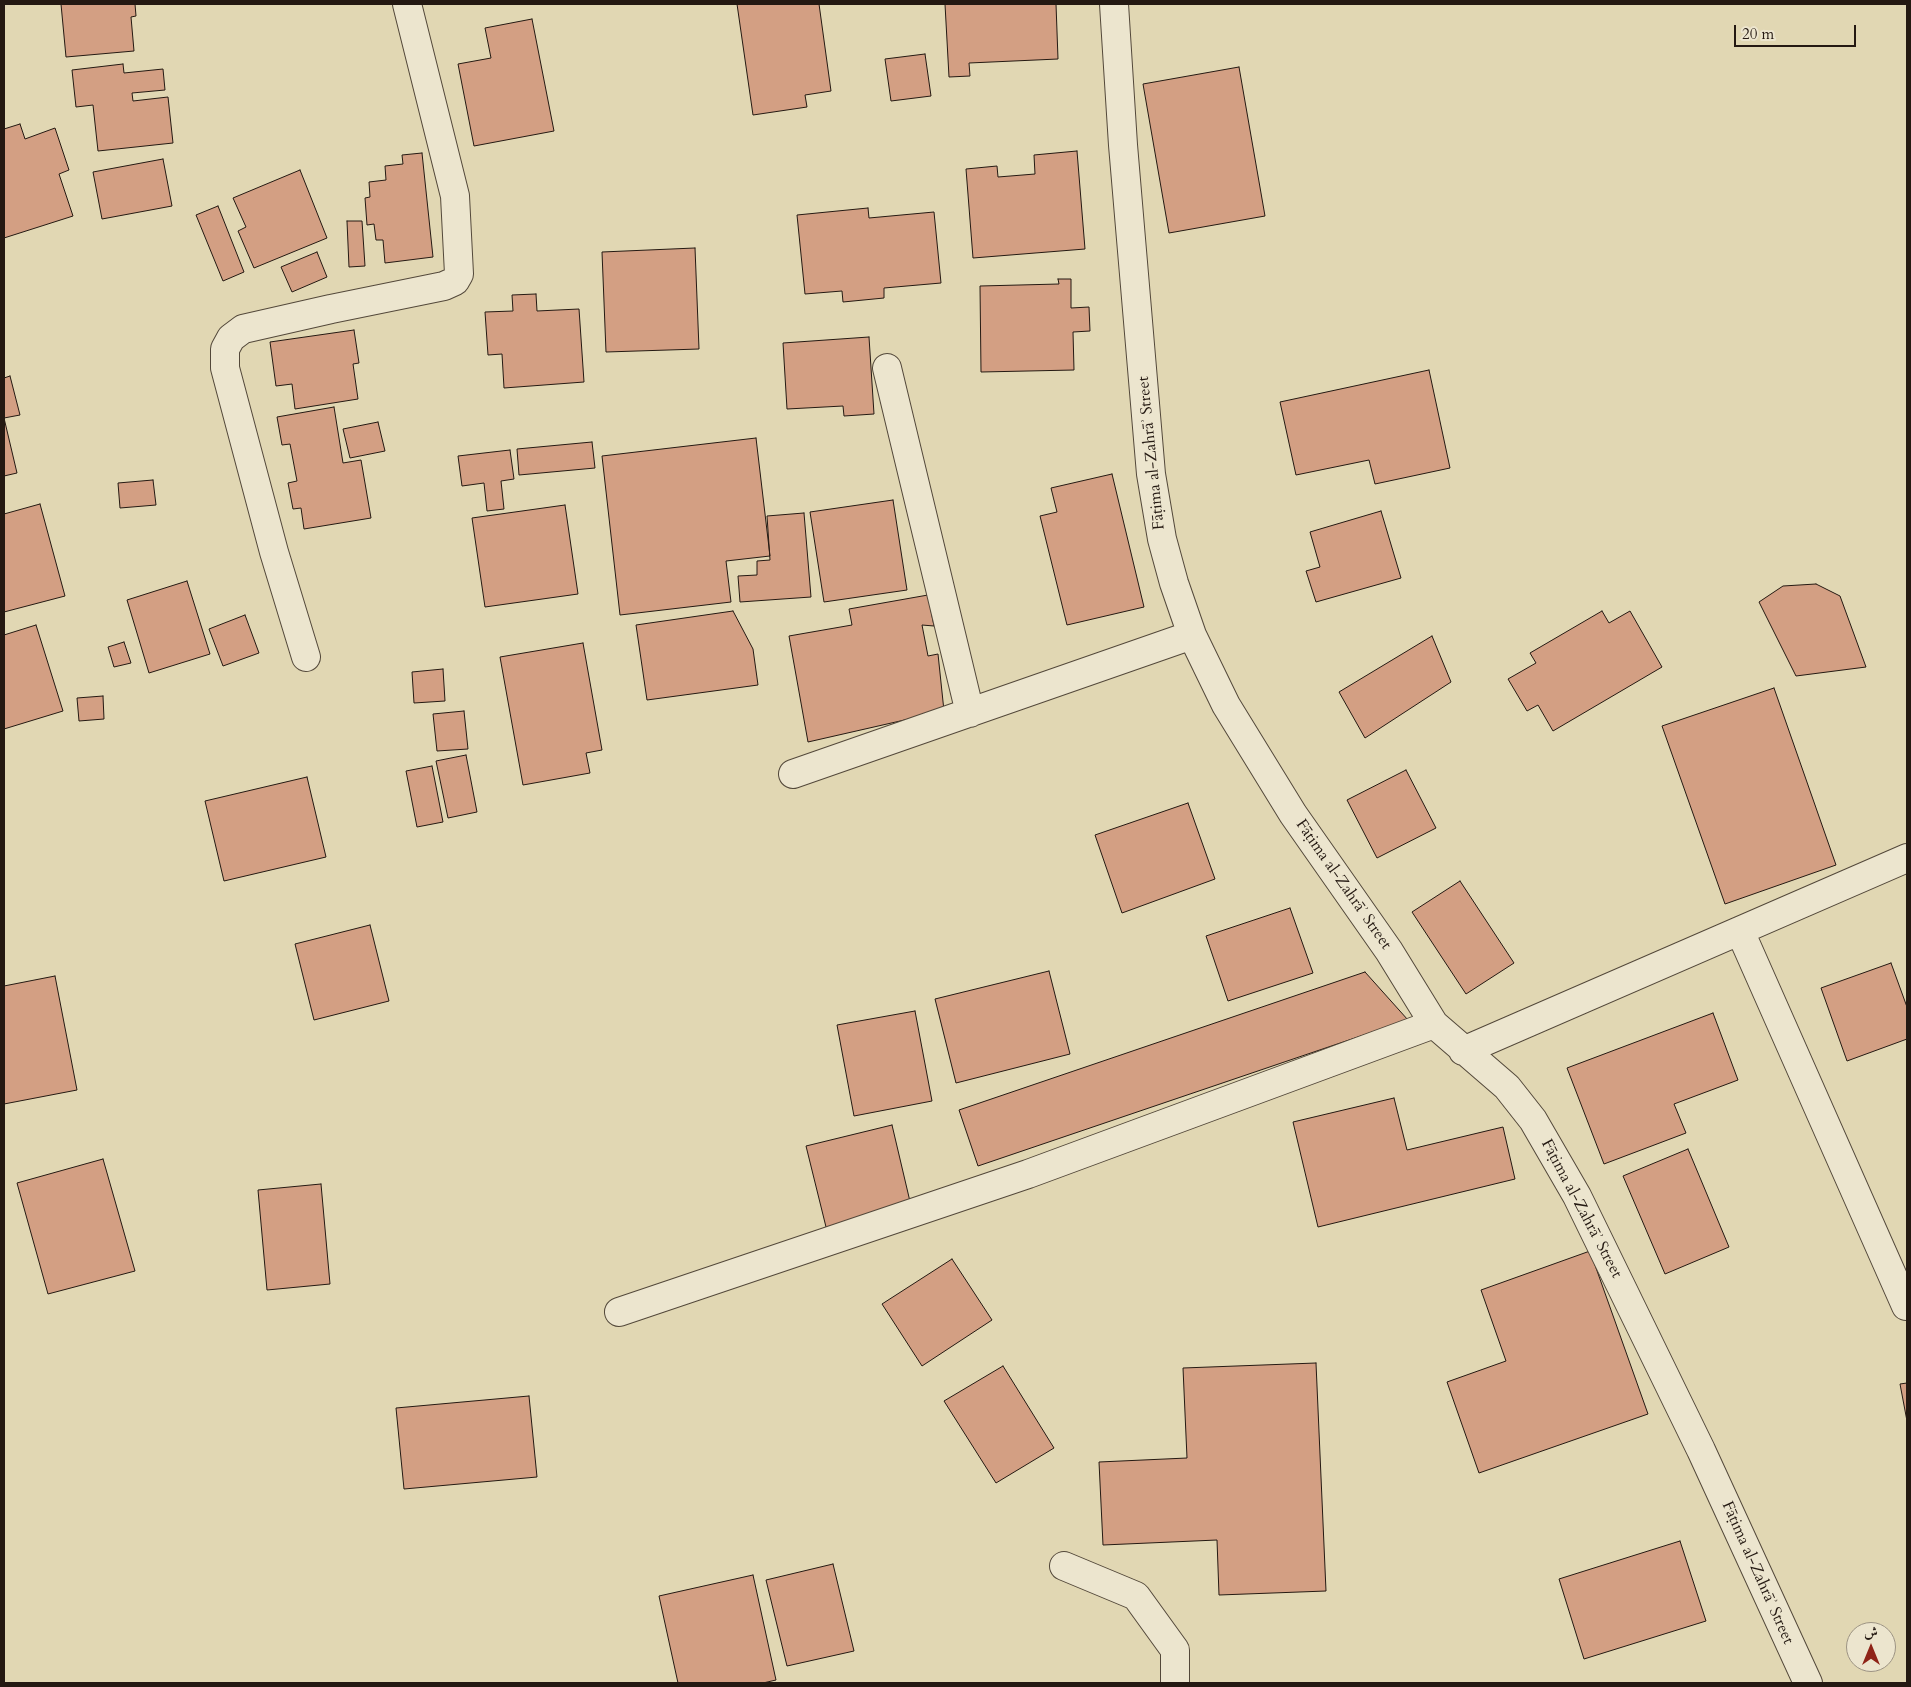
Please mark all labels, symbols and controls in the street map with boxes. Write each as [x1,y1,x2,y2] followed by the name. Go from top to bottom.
[1736,15,1858,47] scale bar
[1742,24,1774,44] text: 20 m
[1134,375,1170,531] street label: Fāṭima al-Zahrāʾ Street
[1291,816,1395,954] street label: Fāṭima al-Zahrāʾ Street
[1536,1136,1626,1282] street label: Fāṭima al-Zahrāʾ Street
[1717,1499,1797,1647] street label: Fāṭima al-Zahrāʾ Street
[1846,1622,1896,1672] north arrow
[1864,1623,1878,1642] text: ش

